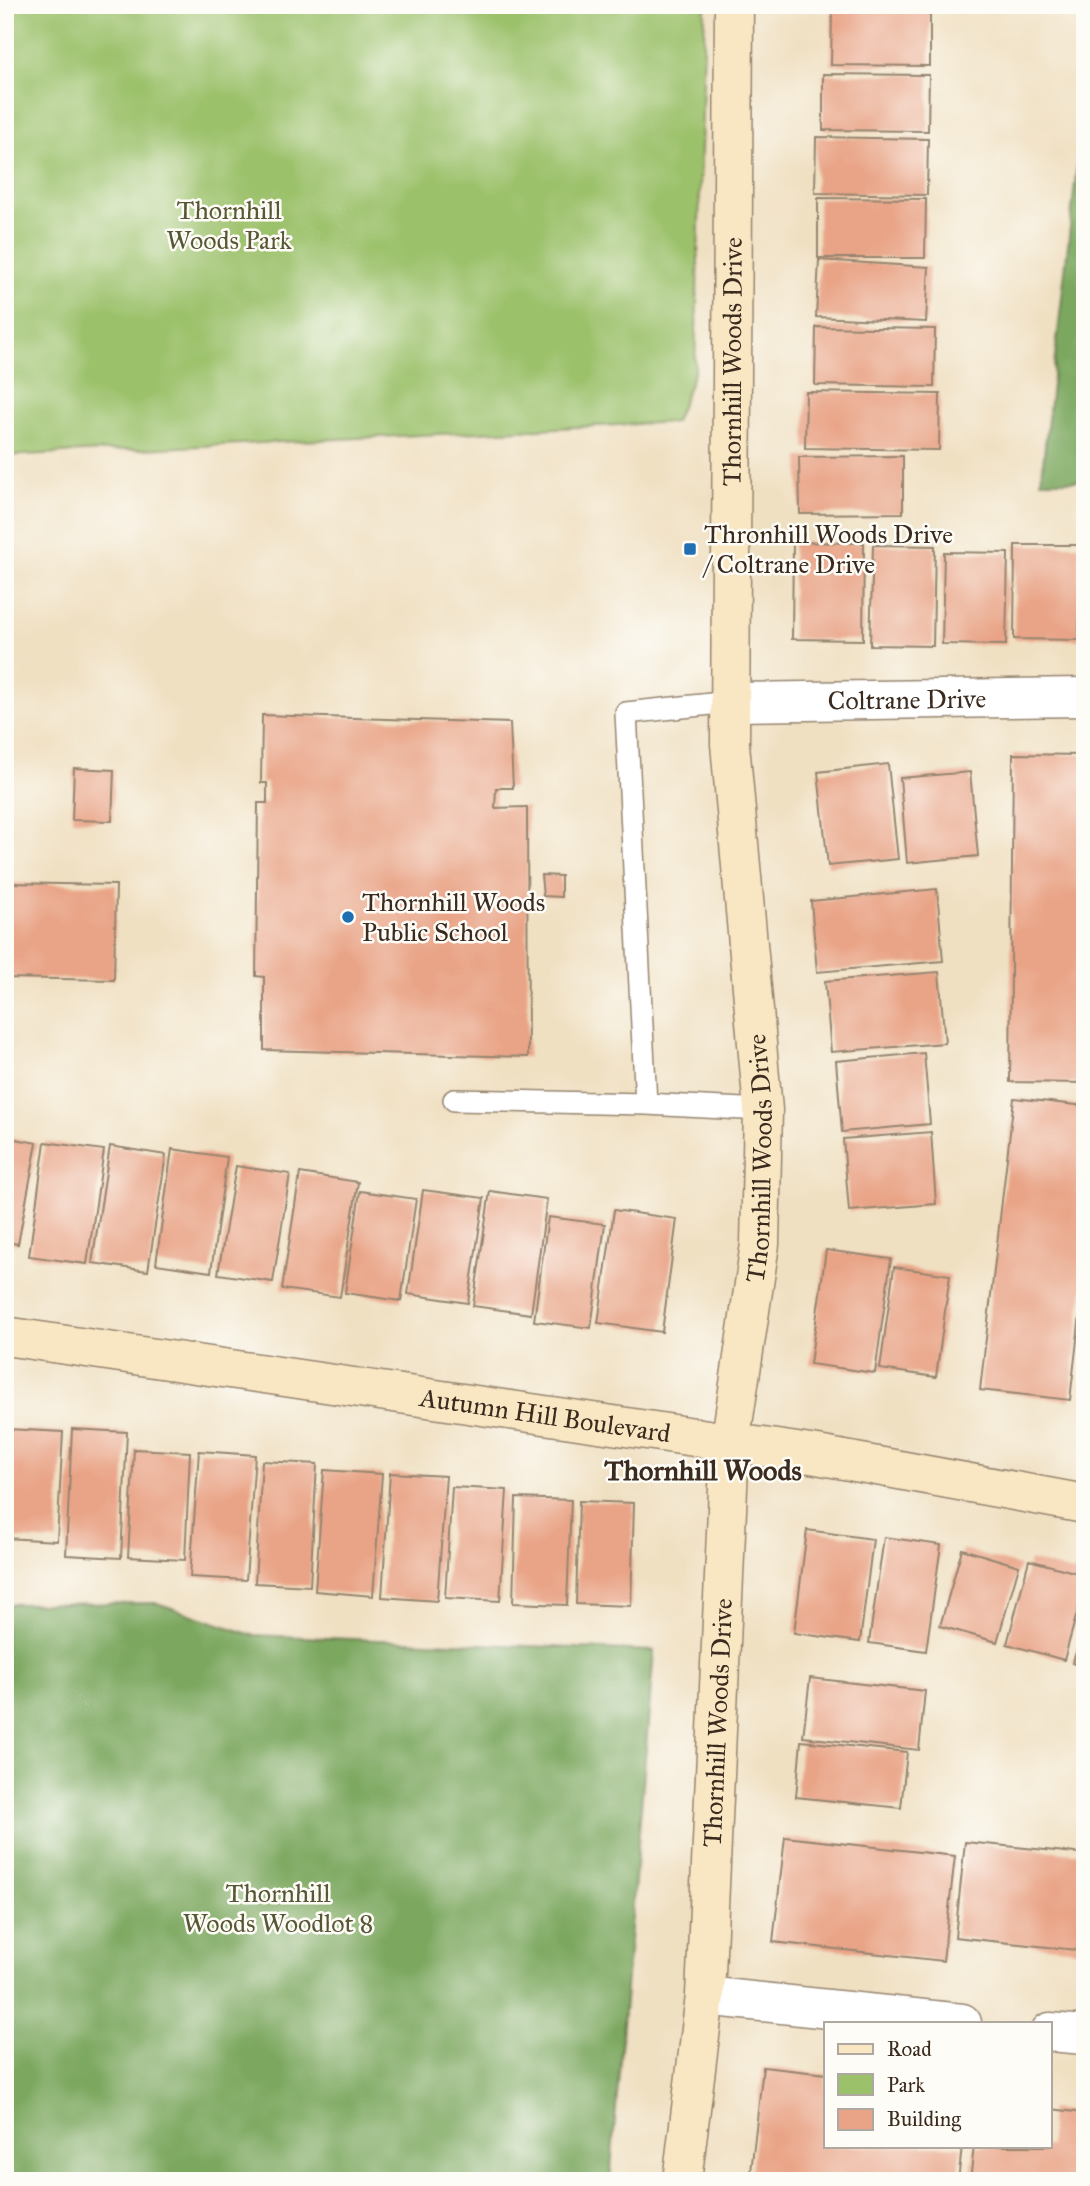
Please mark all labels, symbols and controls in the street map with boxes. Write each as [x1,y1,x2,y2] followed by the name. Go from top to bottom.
[166,194,293,256] park label: Thornhill Woods Park
[715,237,749,486] street label: Thornhill Woods Drive
[702,518,953,580] place label: Thronhill Woods Drive / Coltrane Drive
[682,541,698,557] marker: Thronhill Woods Drive / Coltrane Drive
[828,682,987,717] street label: Coltrane Drive
[362,886,545,948] place label: Thornhill Woods Public School
[340,909,356,925] marker: Thornhill Woods Public School
[738,1032,779,1285] street label: Thornhill Woods Drive
[417,1381,673,1449] street label: Autumn Hill Boulevard
[604,1453,802,1488] district label: Thornhill Woods
[696,1597,739,1848] street label: Thornhill Woods Drive
[183,1877,373,1939] park label: Thornhill Woods Woodlot 8
[824,2022,1052,2148] legend
[887,2036,932,2062] text: Road
[887,2072,925,2098] text: Park
[887,2106,961,2132] text: Building

